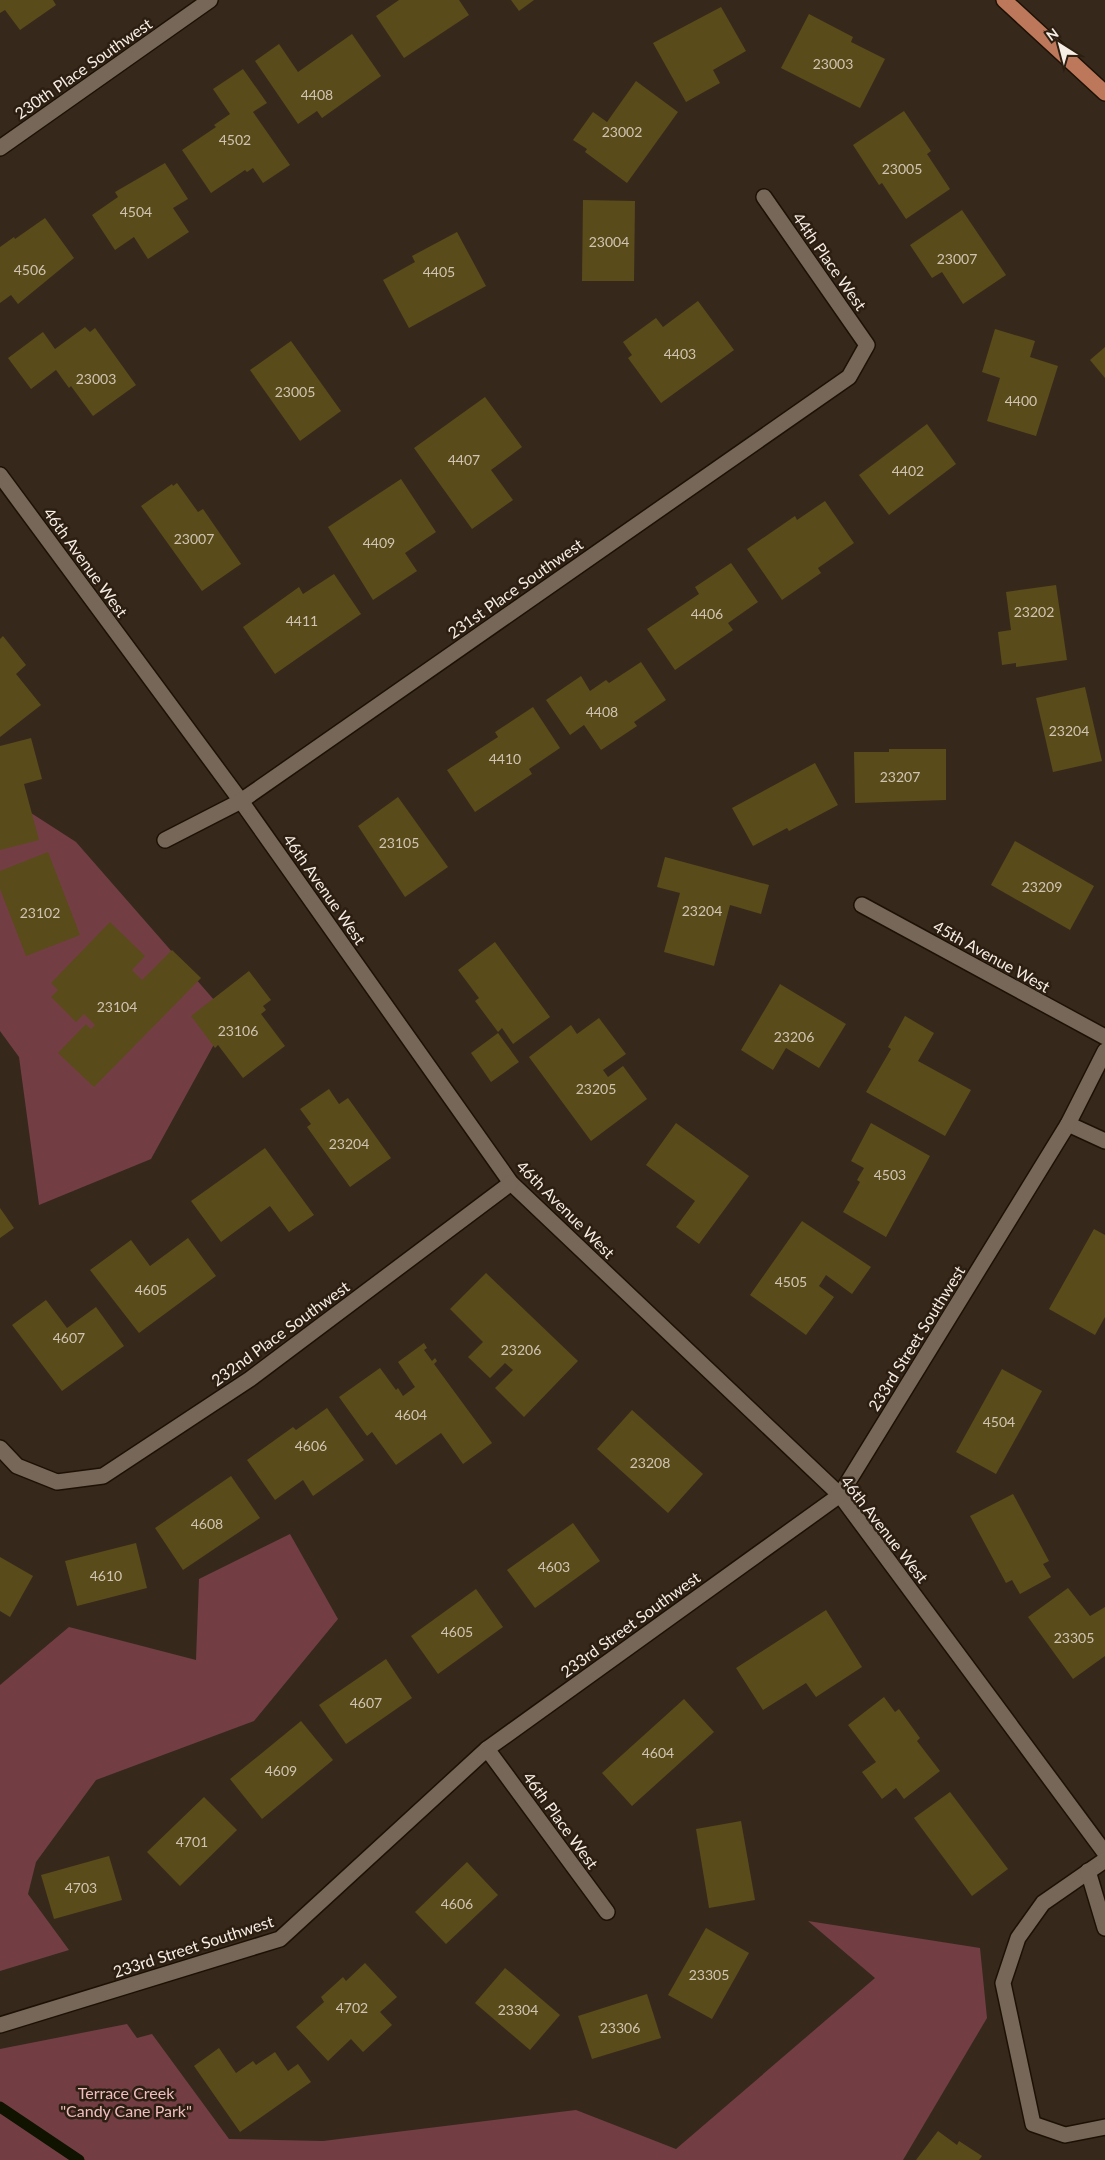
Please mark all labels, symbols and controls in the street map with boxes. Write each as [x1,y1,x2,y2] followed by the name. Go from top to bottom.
[11,13,155,122] street label: 230th Place Southwest
[1035,20,1085,70] north arrow
[1043,24,1061,44] text: N
[813,55,853,72] house number: 23003
[301,86,333,103] house number: 4408
[602,123,642,140] house number: 23002
[219,131,251,148] house number: 4502
[882,160,922,177] house number: 23005
[120,203,152,220] house number: 4504
[789,208,871,314] street label: 44th Place West
[589,233,629,250] house number: 23004
[937,250,977,267] house number: 23007
[14,261,46,278] house number: 4506
[423,263,455,280] house number: 4405
[664,345,696,362] house number: 4403
[76,370,116,387] house number: 23003
[275,383,315,400] house number: 23005
[1005,392,1037,409] house number: 4400
[448,451,480,468] house number: 4407
[892,462,924,479] house number: 4402
[40,504,132,621] street label: 46th Avenue West
[174,530,214,547] house number: 23007
[363,534,395,551] house number: 4409
[444,534,586,642] street label: 231st Place Southwest
[1014,603,1054,620] house number: 23202
[691,605,723,622] house number: 4406
[286,612,318,629] house number: 4411
[586,703,618,720] house number: 4408
[1049,722,1089,739] house number: 23204
[489,750,521,767] house number: 4410
[880,768,920,785] house number: 23207
[280,830,370,948] street label: 46th Avenue West
[379,834,419,851] house number: 23105
[1022,878,1062,895] house number: 23209
[682,902,722,919] house number: 23204
[20,904,60,921] house number: 23102
[930,916,1054,996] street label: 45th Avenue West
[97,998,137,1015] house number: 23104
[218,1022,258,1039] house number: 23106
[774,1028,814,1045] house number: 23206
[576,1080,616,1097] house number: 23205
[329,1135,369,1152] house number: 23204
[513,1156,619,1262] street label: 46th Avenue West
[874,1166,906,1183] house number: 4503
[864,1262,969,1414] street label: 233rd Street Southwest
[775,1273,807,1290] house number: 4505
[207,1276,353,1389] street label: 232nd Place Southwest
[135,1281,167,1298] house number: 4605
[53,1329,85,1346] house number: 4607
[501,1341,541,1358] house number: 23206
[395,1406,427,1423] house number: 4604
[983,1413,1015,1430] house number: 4504
[295,1437,327,1454] house number: 4606
[630,1454,670,1471] house number: 23208
[837,1472,933,1586] street label: 46th Avenue West
[191,1515,223,1532] house number: 4608
[538,1558,570,1575] house number: 4603
[90,1567,122,1584] house number: 4610
[557,1567,704,1681] street label: 233rd Street Southwest
[441,1623,473,1640] house number: 4605
[1054,1629,1094,1646] house number: 23305
[350,1694,382,1711] house number: 4607
[642,1744,674,1761] house number: 4604
[265,1762,297,1779] house number: 4609
[519,1768,603,1872] street label: 46th Place West
[176,1833,208,1850] house number: 4701
[65,1879,97,1896] house number: 4703
[441,1895,473,1912] house number: 4606
[110,1911,276,1981] street label: 233rd Street Southwest
[689,1966,729,1983] house number: 23305
[336,1999,368,2016] house number: 4702
[498,2001,538,2018] house number: 23304
[600,2019,640,2036] house number: 23306
[60,2083,192,2120] park label: Terrace Creek "Candy Cane Park"

